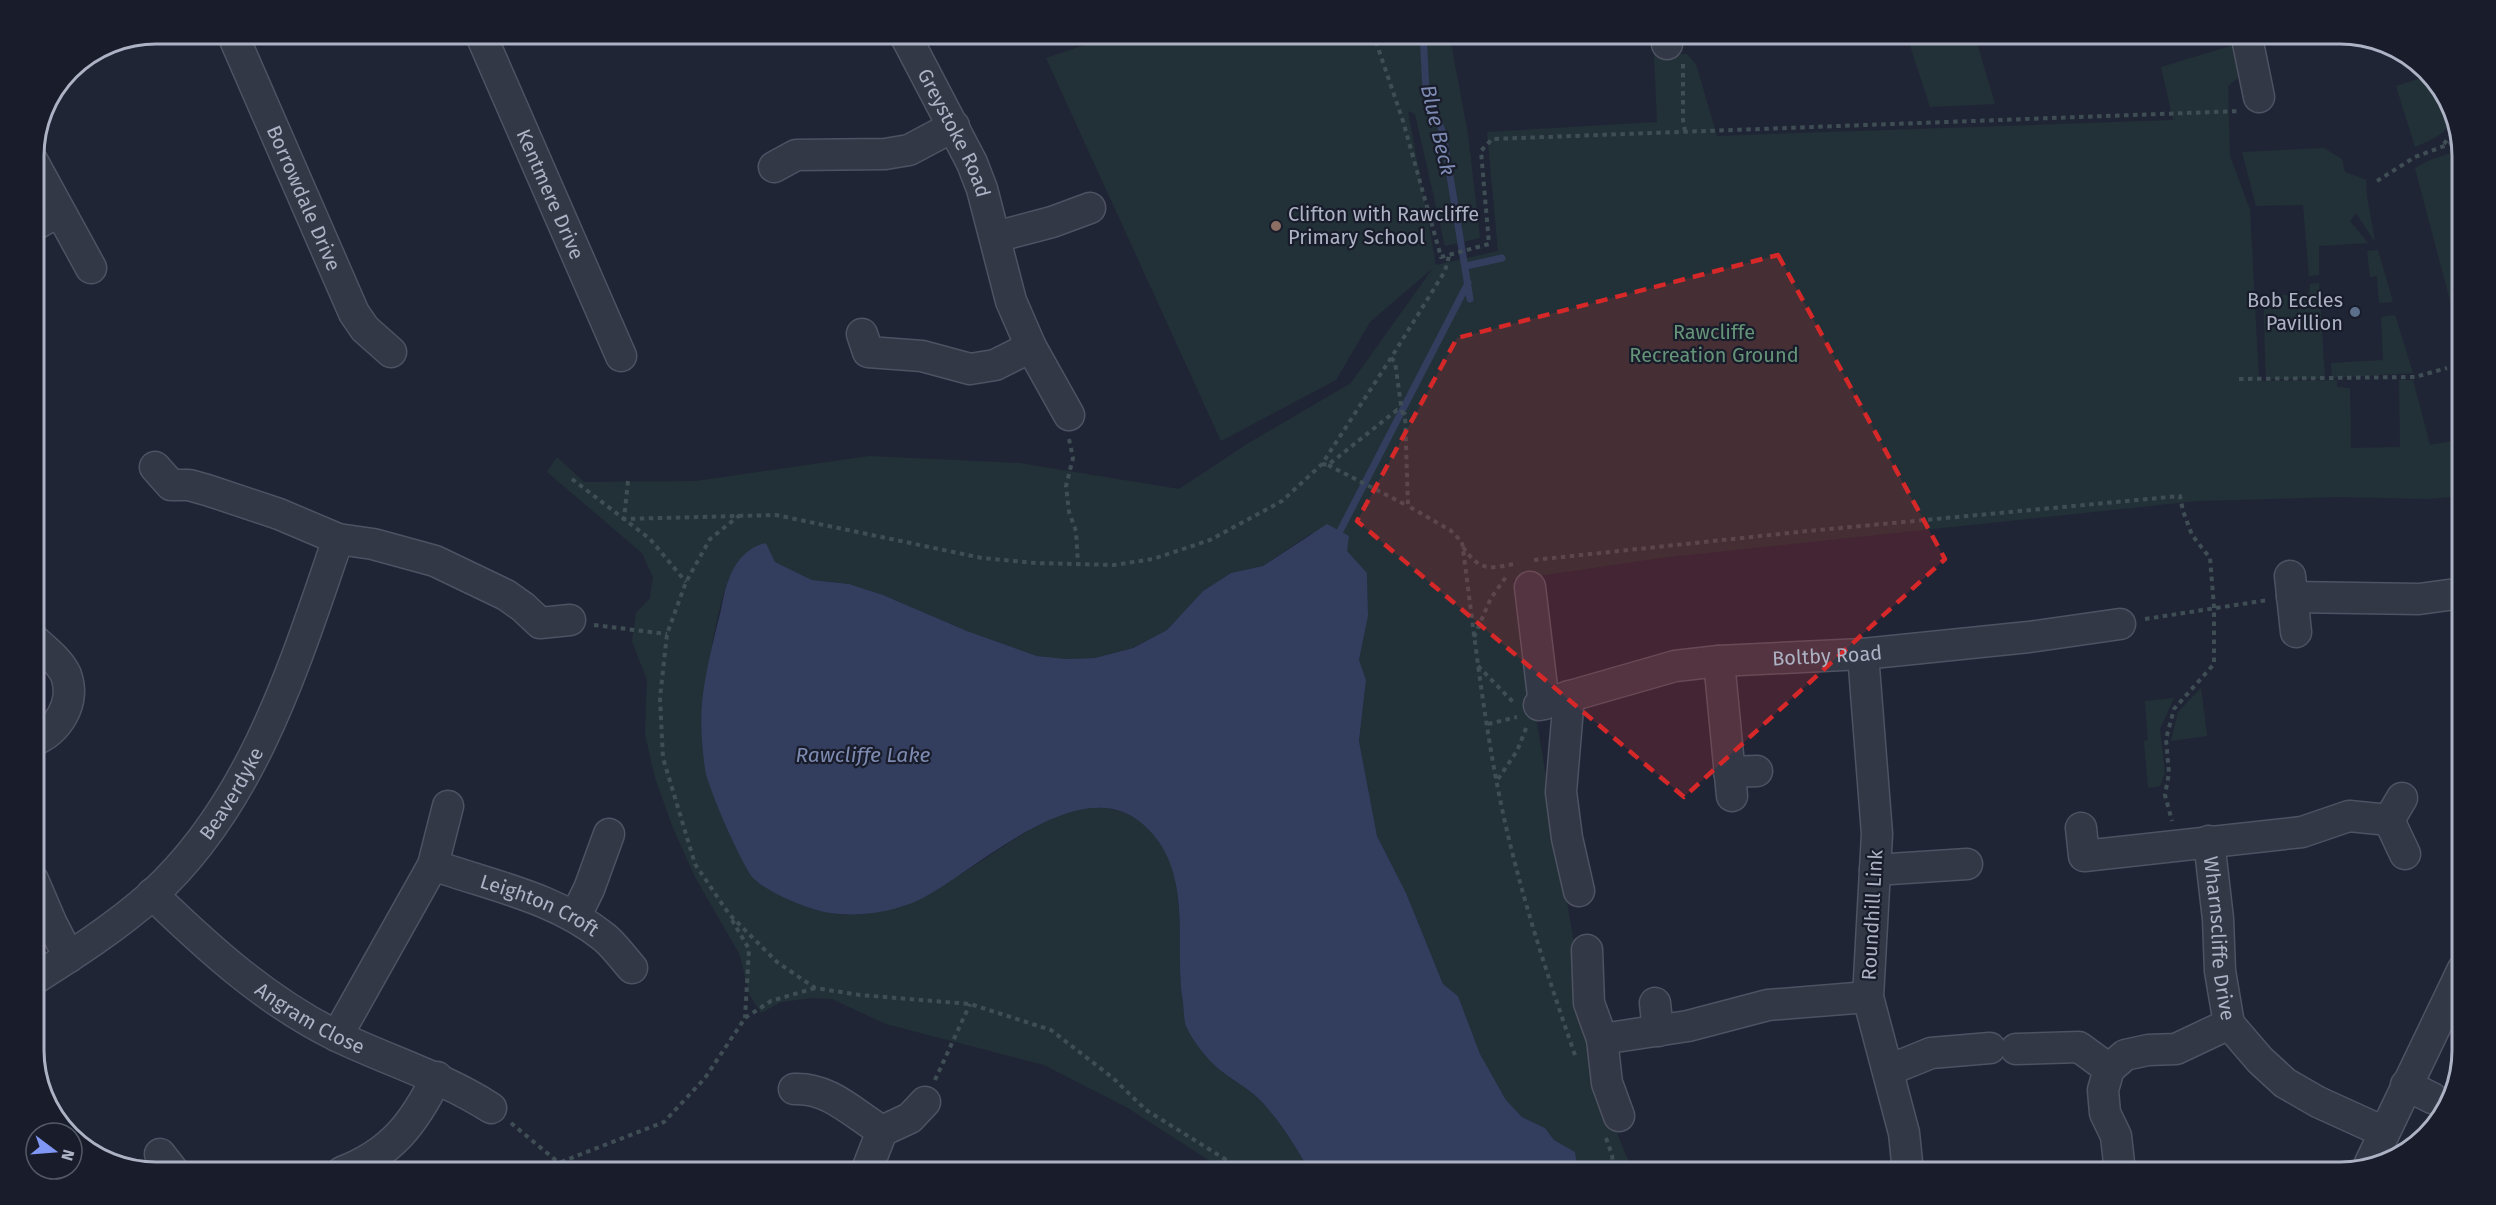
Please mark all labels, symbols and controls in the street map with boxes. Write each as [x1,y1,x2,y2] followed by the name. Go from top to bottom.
[913,64,996,200] street label: Greystoke Road
[1415,82,1461,178] water label: Blue Beck
[262,122,346,274] street label: Borrowdale Drive
[511,125,589,263] street label: Kentmere Drive
[1288,202,1479,249] place label: Clifton with Rawcliffe Primary School
[1269,219,1283,233] marker: Clifton with Rawcliffe Primary School
[2247,288,2343,335] place label: Bob Eccles Pavillion
[2348,305,2362,319] marker: Bob Eccles Pavillion
[1629,320,1799,367] park label: Rawcliffe Recreation Ground
[1772,640,1883,670] street label: Boltby Road
[796,742,931,768] water label: Rawcliffe Lake
[194,743,268,845] street label: Beaverdyke
[1857,848,1887,981] street label: Roundhill Link
[2199,855,2240,1022] street label: Wharnscliffe Drive
[477,869,604,942] street label: Leighton Croft
[251,977,368,1059] street label: Angram Close
[24,1121,84,1181] north arrow
[57,1147,79,1163] text: N

